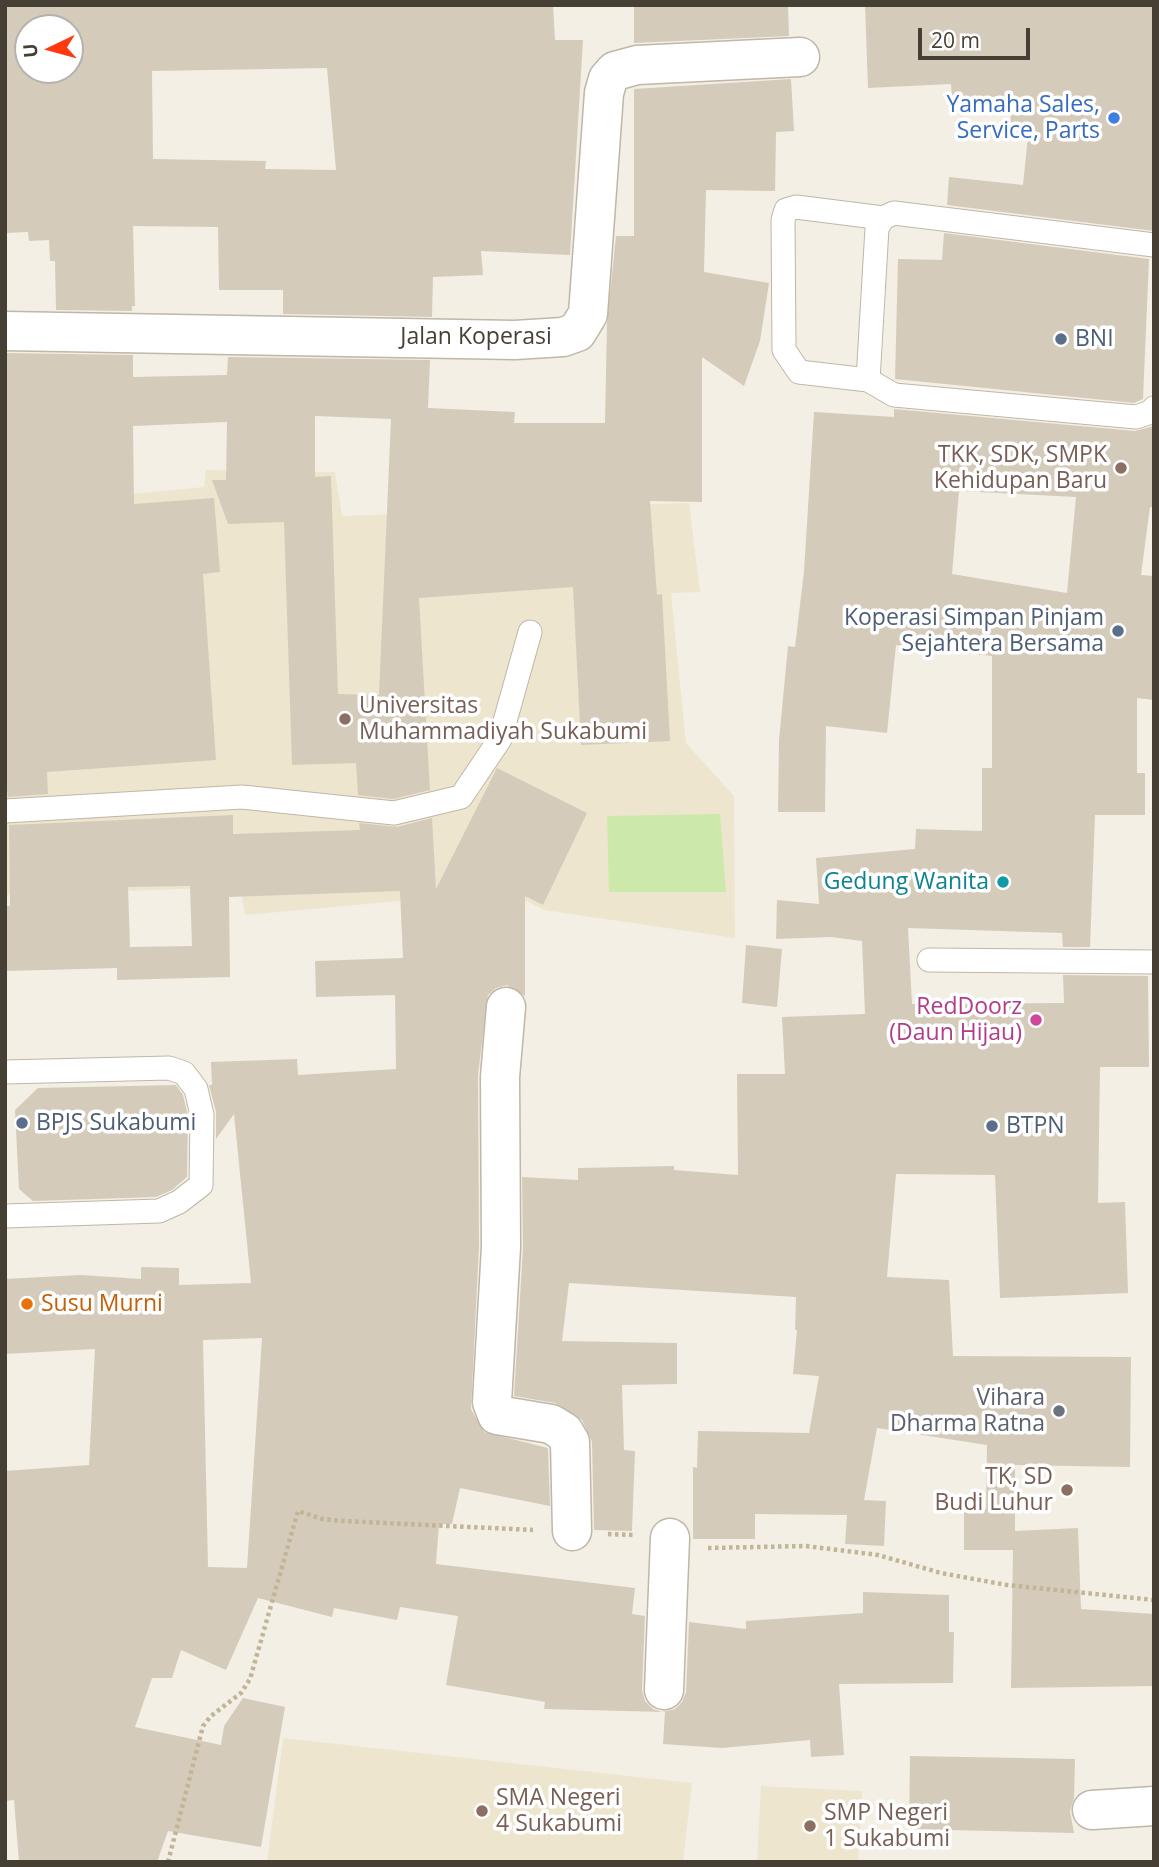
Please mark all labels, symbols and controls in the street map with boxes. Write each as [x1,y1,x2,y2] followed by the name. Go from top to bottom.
[14,14,84,84] north arrow
[921,14,1033,58] scale bar
[931,26,980,54] text: 20 m
[16,42,44,59] text: U
[946,91,1100,145] place label: Yamaha Sales, Service, Parts
[1106,110,1122,126] marker: Yamaha Sales, Service, Parts
[400,323,552,351] street label: Jalan Koperasi
[1075,325,1114,353] place label: BNI
[1053,331,1069,347] marker: BNI
[934,441,1107,495] place label: TKK, SDK, SMPK Kehidupan Baru
[1113,460,1129,476] marker: TKK, SDK, SMPK Kehidupan Baru
[844,604,1104,658] place label: Koperasi Simpan Pinjam Sejahtera Bersama
[1110,623,1126,639] marker: Koperasi Simpan Pinjam Sejahtera Bersama
[359,692,647,746] place label: Universitas Muhammadiyah Sukabumi
[337,711,353,727] marker: Universitas Muhammadiyah Sukabumi
[824,868,989,896] place label: Gedung Wanita
[995,874,1011,890] marker: Gedung Wanita
[889,993,1022,1047] place label: RedDoorz (Daun Hijau)
[1028,1012,1044,1028] marker: RedDoorz (Daun Hijau)
[36,1109,196,1137] place label: BPJS Sukabumi
[1006,1112,1065,1140] place label: BTPN
[14,1115,30,1131] marker: BPJS Sukabumi
[984,1118,1000,1134] marker: BTPN
[41,1290,163,1318] place label: Susu Murni
[19,1296,35,1312] marker: Susu Murni
[890,1384,1045,1438] place label: Vihara Dharma Ratna
[1051,1403,1067,1419] marker: Vihara Dharma Ratna
[934,1463,1053,1517] place label: TK, SD Budi Luhur
[1059,1482,1075,1498] marker: TK, SD Budi Luhur
[496,1784,622,1838] place label: SMA Negeri 4 Sukabumi
[824,1799,950,1853] place label: SMP Negeri 1 Sukabumi
[474,1803,490,1819] marker: SMA Negeri 4 Sukabumi
[802,1818,818,1834] marker: SMP Negeri 1 Sukabumi

